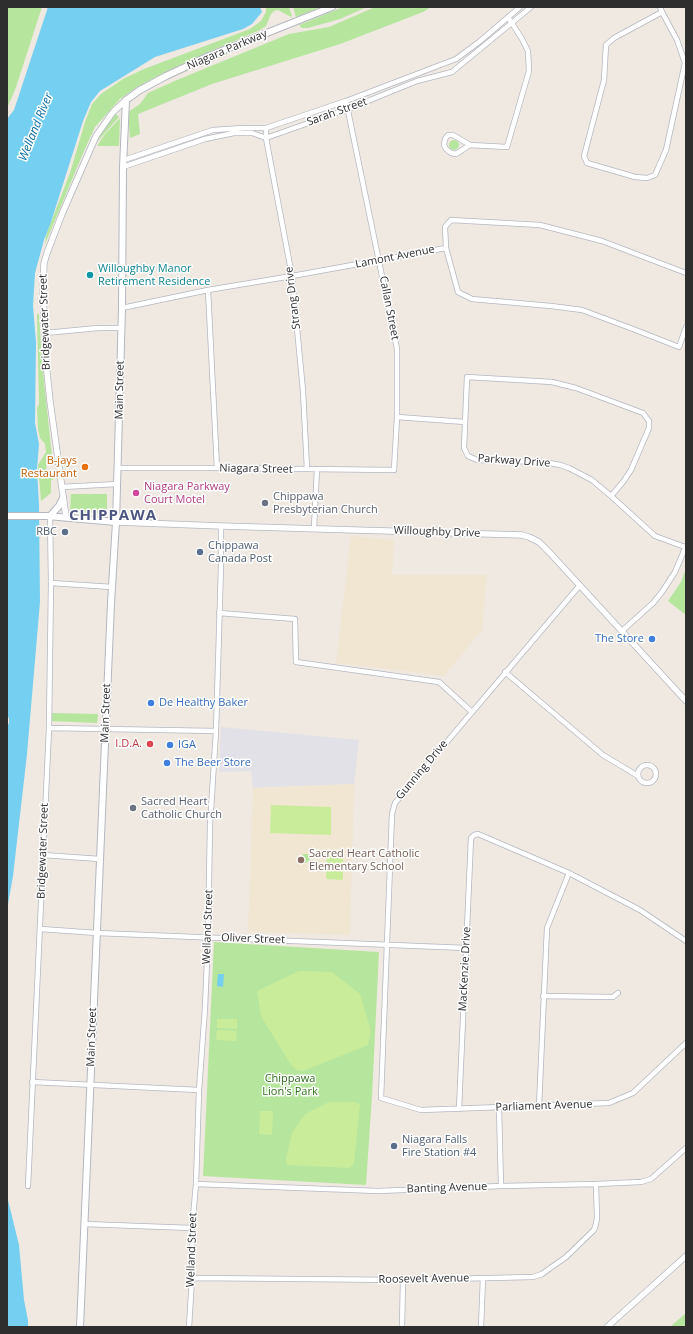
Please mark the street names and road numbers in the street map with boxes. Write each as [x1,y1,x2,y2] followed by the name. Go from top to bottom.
[185,27,269,73] street label: Niagara Parkway
[305,95,369,129] street label: Sarah Street
[354,243,436,271] street label: Lamont Avenue
[283,266,303,330] street label: Strang Drive
[37,274,53,370] street label: Bridgewater Street
[376,275,402,341] street label: Callan Street
[113,360,127,420] street label: Main Street
[477,452,551,470] street label: Parkway Drive
[219,462,293,476] street label: Niagara Street
[393,524,481,540] street label: Willoughby Drive
[98,683,114,743] street label: Main Street
[393,738,451,802] street label: Gunning Drive
[35,803,51,899] street label: Bridgewater Street
[200,889,216,965] street label: Welland Street
[456,926,474,1012] street label: MacKenzie Drive
[221,931,285,947] street label: Oliver Street
[84,1007,100,1067] street label: Main Street
[495,1098,593,1114] street label: Parliament Avenue
[407,1180,487,1196] street label: Banting Avenue
[184,1212,200,1288] street label: Welland Street
[378,1272,470,1286] street label: Roosevelt Avenue

